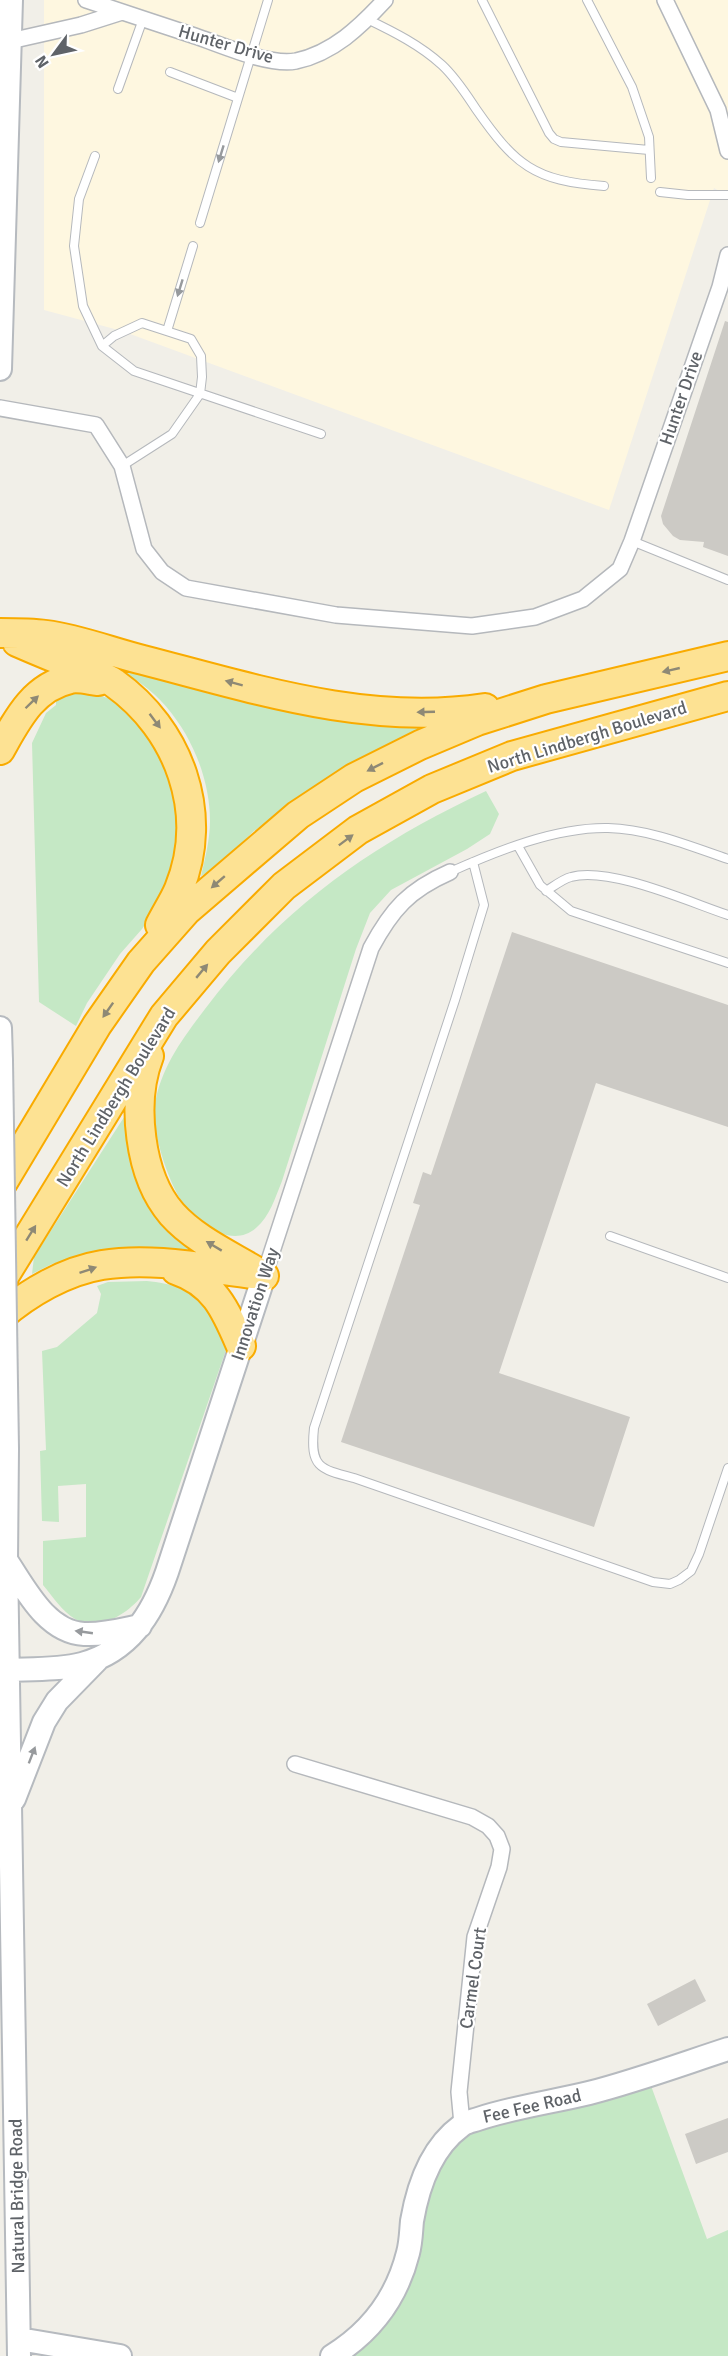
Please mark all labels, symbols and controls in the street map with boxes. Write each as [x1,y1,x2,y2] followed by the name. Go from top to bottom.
[176,20,276,68] street label: Hunter Drive
[24,24,84,84] north arrow
[31,52,54,72] text: N
[216,145,225,163] one-way arrow
[175,280,184,298] one-way arrow
[655,348,707,448] street label: Hunter Drive
[662,665,680,675] one-way arrow
[225,678,243,688] one-way arrow
[25,695,39,709] one-way arrow
[485,696,689,778] street label: North Lindbergh Boulevard
[416,708,435,717] one-way arrow
[148,714,160,729] one-way arrow
[367,763,384,772] one-way arrow
[338,834,353,846] one-way arrow
[211,875,226,888] one-way arrow
[195,964,208,979] one-way arrow
[102,1001,114,1017] one-way arrow
[52,1003,180,1191] street label: North Lindbergh Boulevard
[25,1225,36,1241] one-way arrow
[206,1240,222,1251] one-way arrow
[226,1244,284,1363] street label: Innovation Way
[79,1264,97,1274] one-way arrow
[74,1628,93,1637] one-way arrow
[27,1745,37,1763] one-way arrow
[455,1926,491,2030] street label: Carmel Court
[481,2084,583,2128] street label: Fee Fee Road
[5,2118,29,2274] street label: Natural Bridge Road

